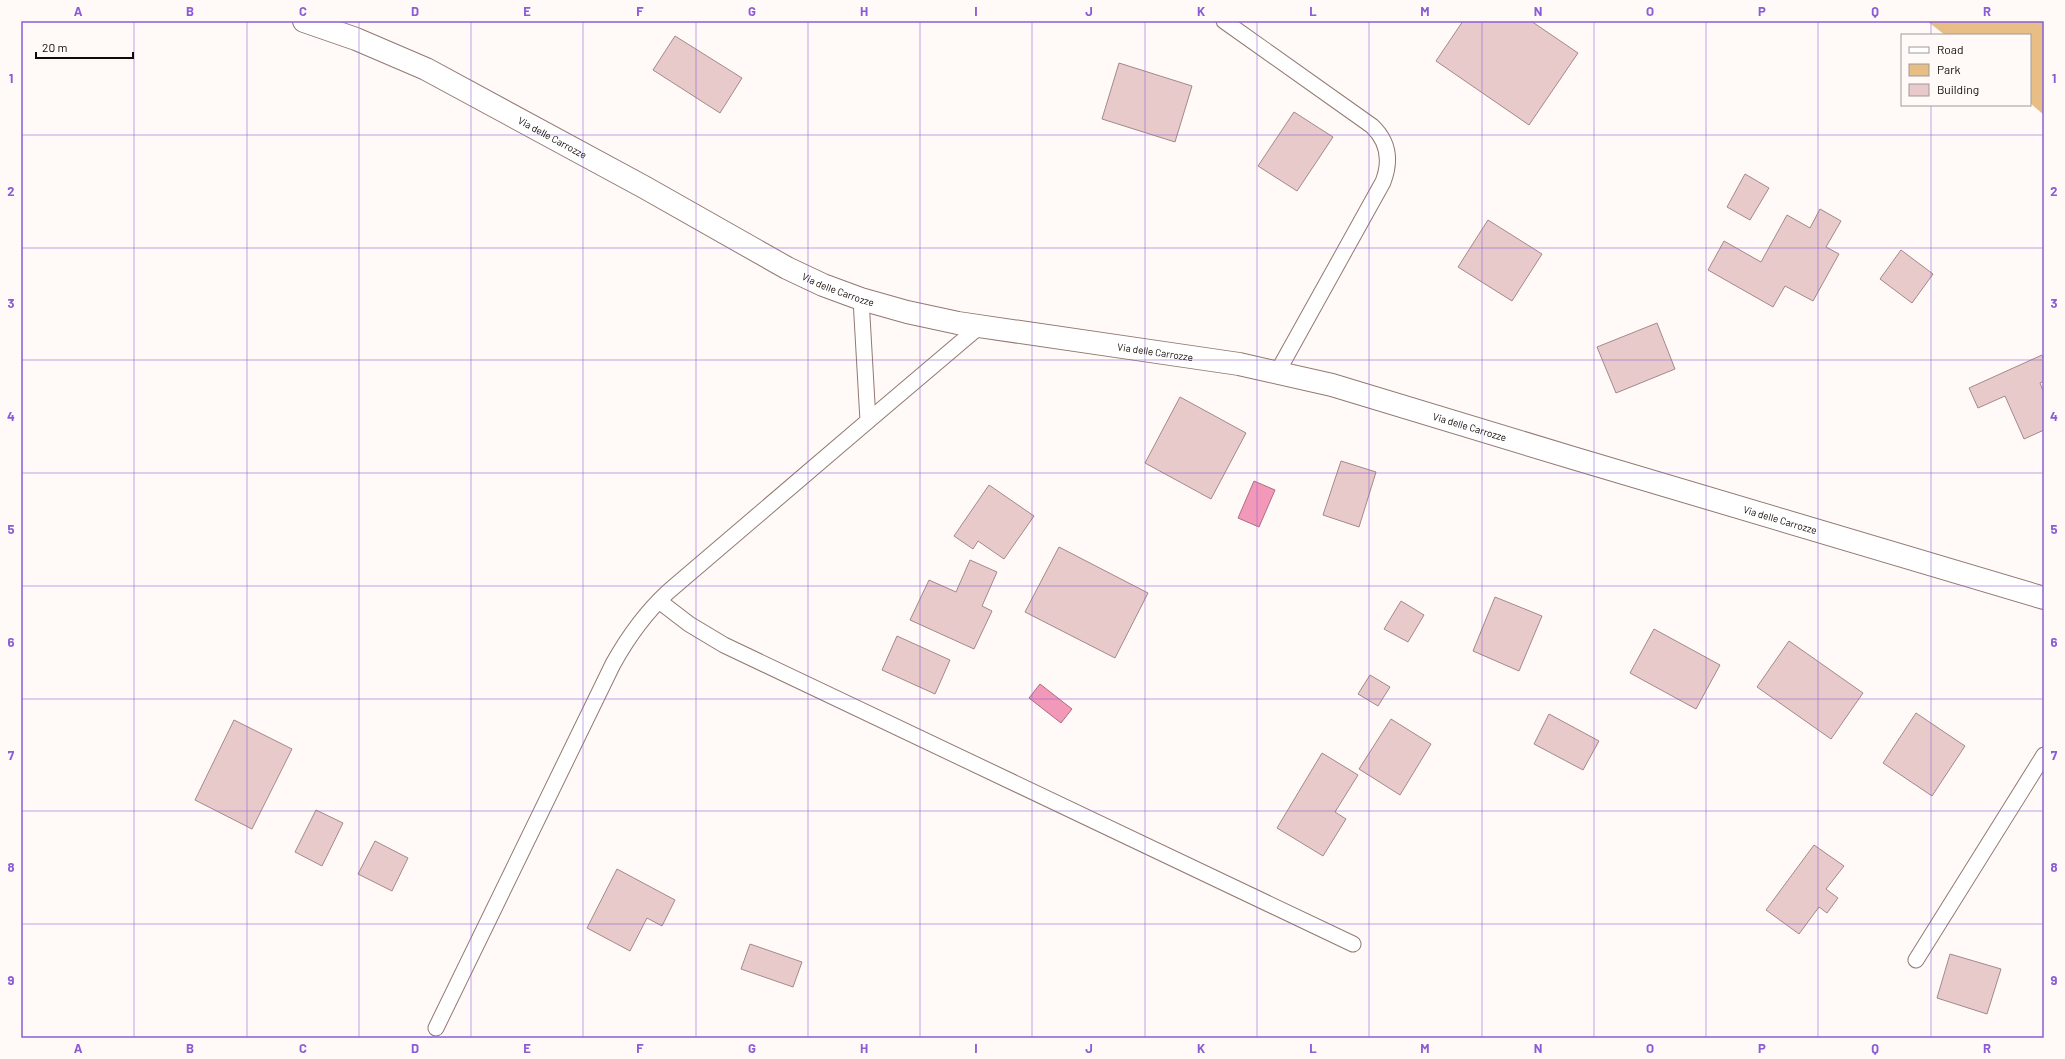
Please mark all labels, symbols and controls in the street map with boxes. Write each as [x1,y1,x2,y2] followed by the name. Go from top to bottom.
[74,3,83,19] text: A
[186,3,194,19] text: B
[299,3,307,19] text: C
[411,3,419,19] text: D
[523,3,531,19] text: E
[636,3,644,19] text: F
[748,3,756,19] text: G
[860,3,868,19] text: H
[974,3,978,19] text: I
[1085,3,1093,19] text: J
[1197,3,1205,19] text: K
[1309,3,1317,19] text: L
[1420,3,1430,19] text: M
[1534,3,1542,19] text: N
[1646,3,1654,19] text: O
[1758,3,1766,19] text: P
[1871,3,1879,19] text: Q
[1983,3,1991,19] text: R
[36,34,133,60] scale bar
[1901,34,2031,106] legend
[42,40,68,54] text: 20 m
[1937,42,1964,56] text: Road
[1937,62,1961,76] text: Park
[9,70,13,86] text: 1
[2052,70,2056,86] text: 1
[1937,82,1979,96] text: Building
[516,114,589,161] street label: Via delle Carrozze
[7,183,15,199] text: 2
[2050,183,2058,199] text: 2
[800,270,876,308] street label: Via delle Carrozze
[7,295,15,311] text: 3
[2050,295,2058,311] text: 3
[1117,340,1194,363] street label: Via delle Carrozze
[7,408,15,424] text: 4
[2050,408,2058,424] text: 4
[1431,410,1508,444] street label: Via delle Carrozze
[1742,503,1819,536] street label: Via delle Carrozze
[7,521,15,537] text: 5
[2050,521,2058,537] text: 5
[8,634,15,650] text: 6
[2051,634,2058,650] text: 6
[8,747,15,763] text: 7
[2051,747,2058,763] text: 7
[7,859,15,875] text: 8
[2050,859,2058,875] text: 8
[8,972,15,988] text: 9
[2051,972,2058,988] text: 9
[74,1040,83,1056] text: A
[186,1040,194,1056] text: B
[299,1040,307,1056] text: C
[411,1040,419,1056] text: D
[523,1040,531,1056] text: E
[636,1040,644,1056] text: F
[748,1040,756,1056] text: G
[860,1040,868,1056] text: H
[974,1040,978,1056] text: I
[1085,1040,1093,1056] text: J
[1197,1040,1205,1056] text: K
[1309,1040,1317,1056] text: L
[1420,1040,1430,1056] text: M
[1534,1040,1542,1056] text: N
[1646,1040,1654,1056] text: O
[1758,1040,1766,1056] text: P
[1871,1040,1879,1056] text: Q
[1983,1040,1991,1056] text: R

